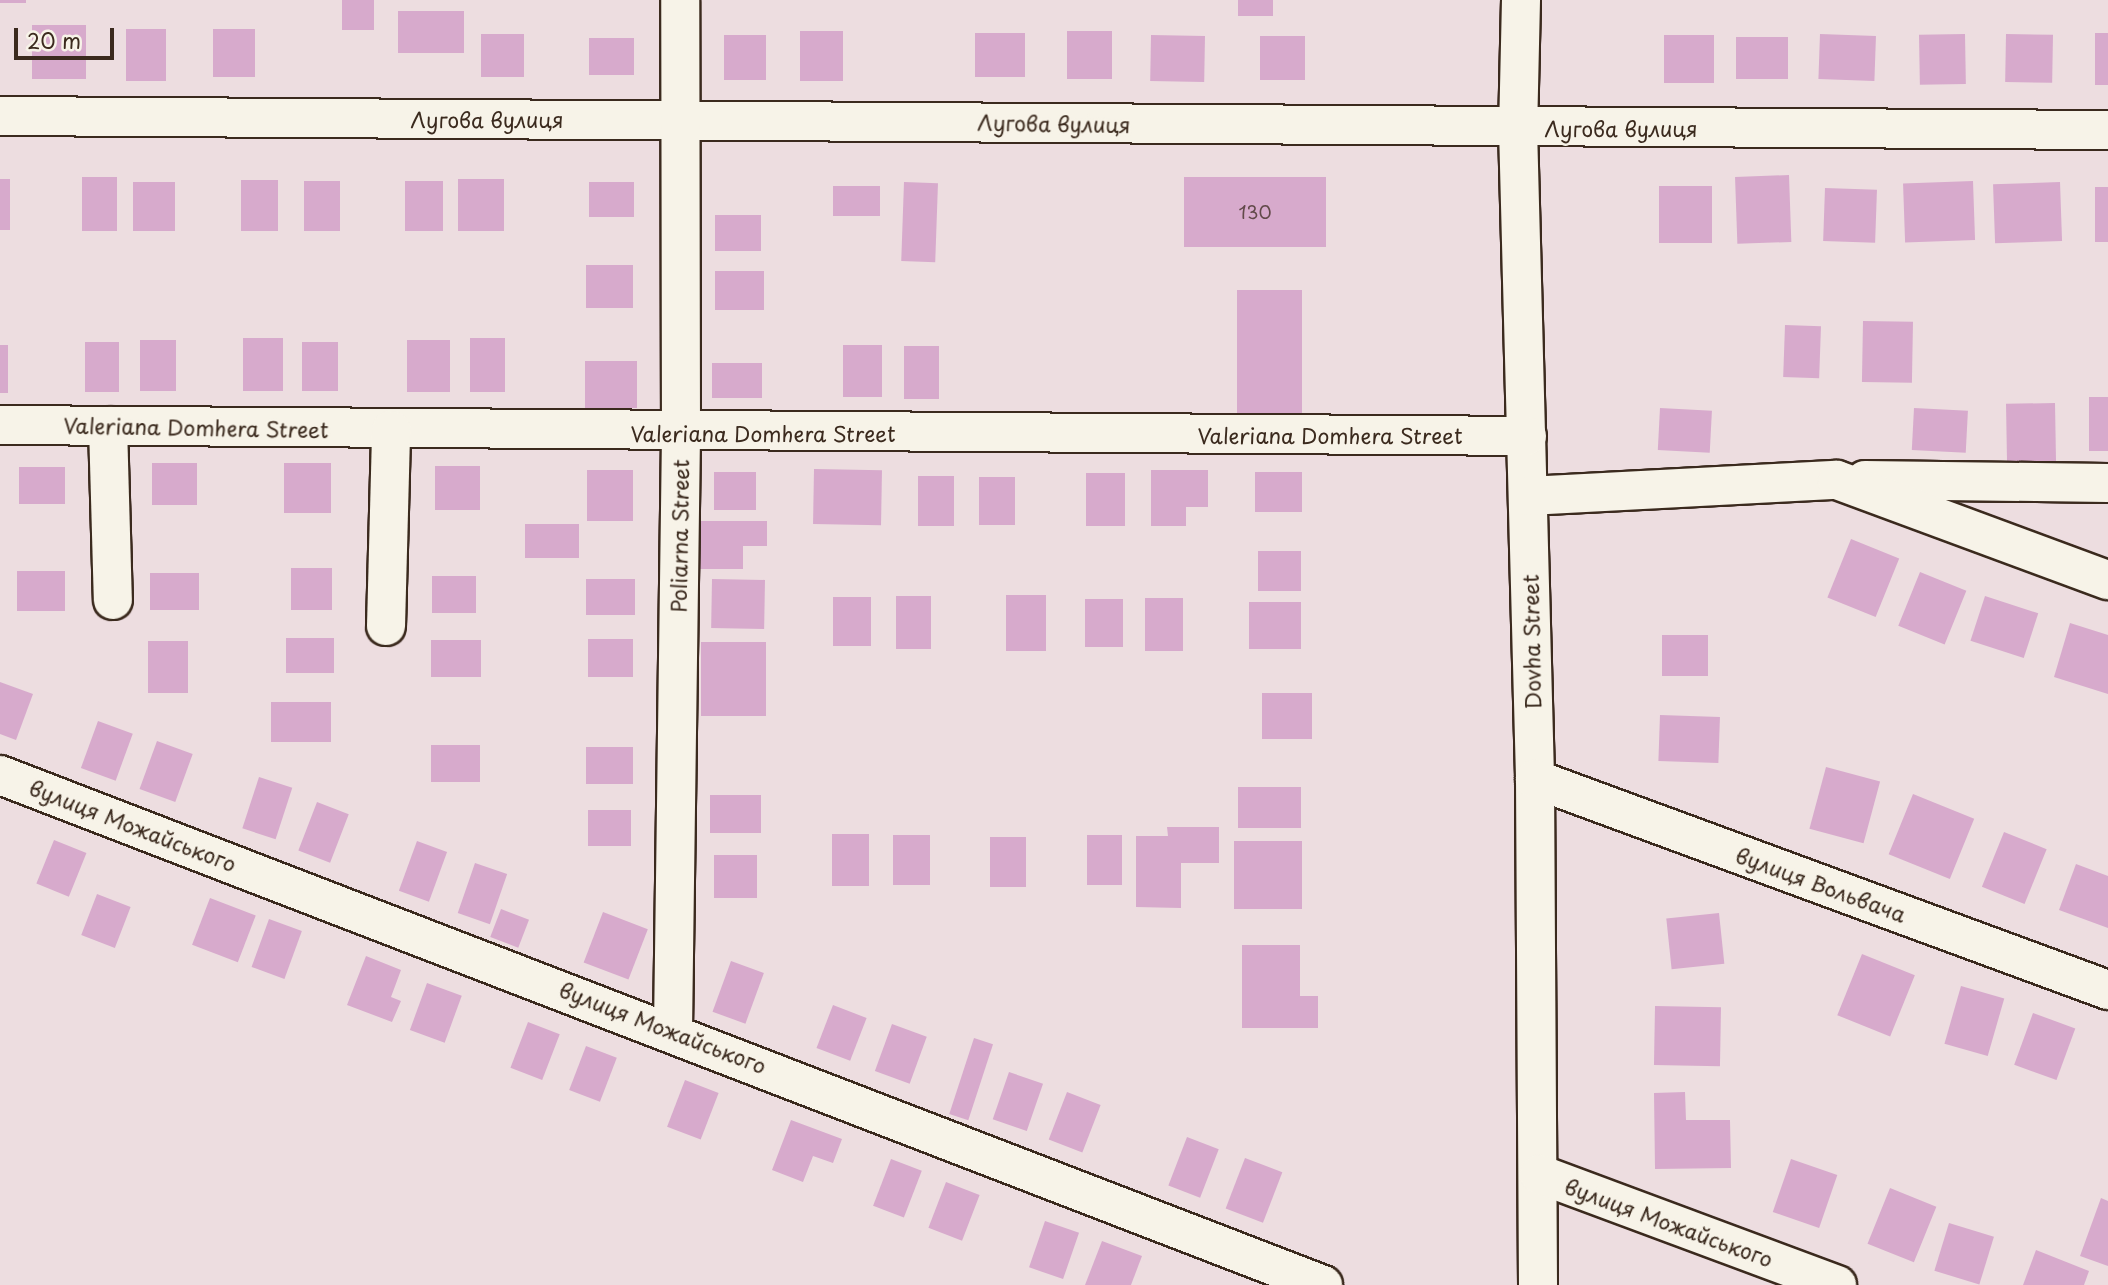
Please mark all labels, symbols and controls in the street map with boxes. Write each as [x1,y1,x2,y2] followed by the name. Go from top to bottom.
[18,14,117,58] scale bar
[27,24,81,56] text: 20 m
[410,106,564,132] street label: Лугова вулиця
[977,109,1131,137] street label: Лугова вулиця
[1544,115,1698,141] street label: Лугова вулиця
[1238,201,1272,223] house number: 130
[63,412,329,442] street label: Valeriana Domhera Street
[630,420,896,446] street label: Valeriana Domhera Street
[1197,422,1463,448] street label: Valeriana Domhera Street
[665,459,693,613] street label: Poliarna Street
[1517,574,1545,710] street label: Dovha Street
[26,774,240,876] street label: вулиця Можайського
[1732,841,1910,927] street label: вулиця Вольвача
[556,976,770,1078] street label: вулиця Можайського
[1562,1173,1776,1271] street label: вулиця Можайського

